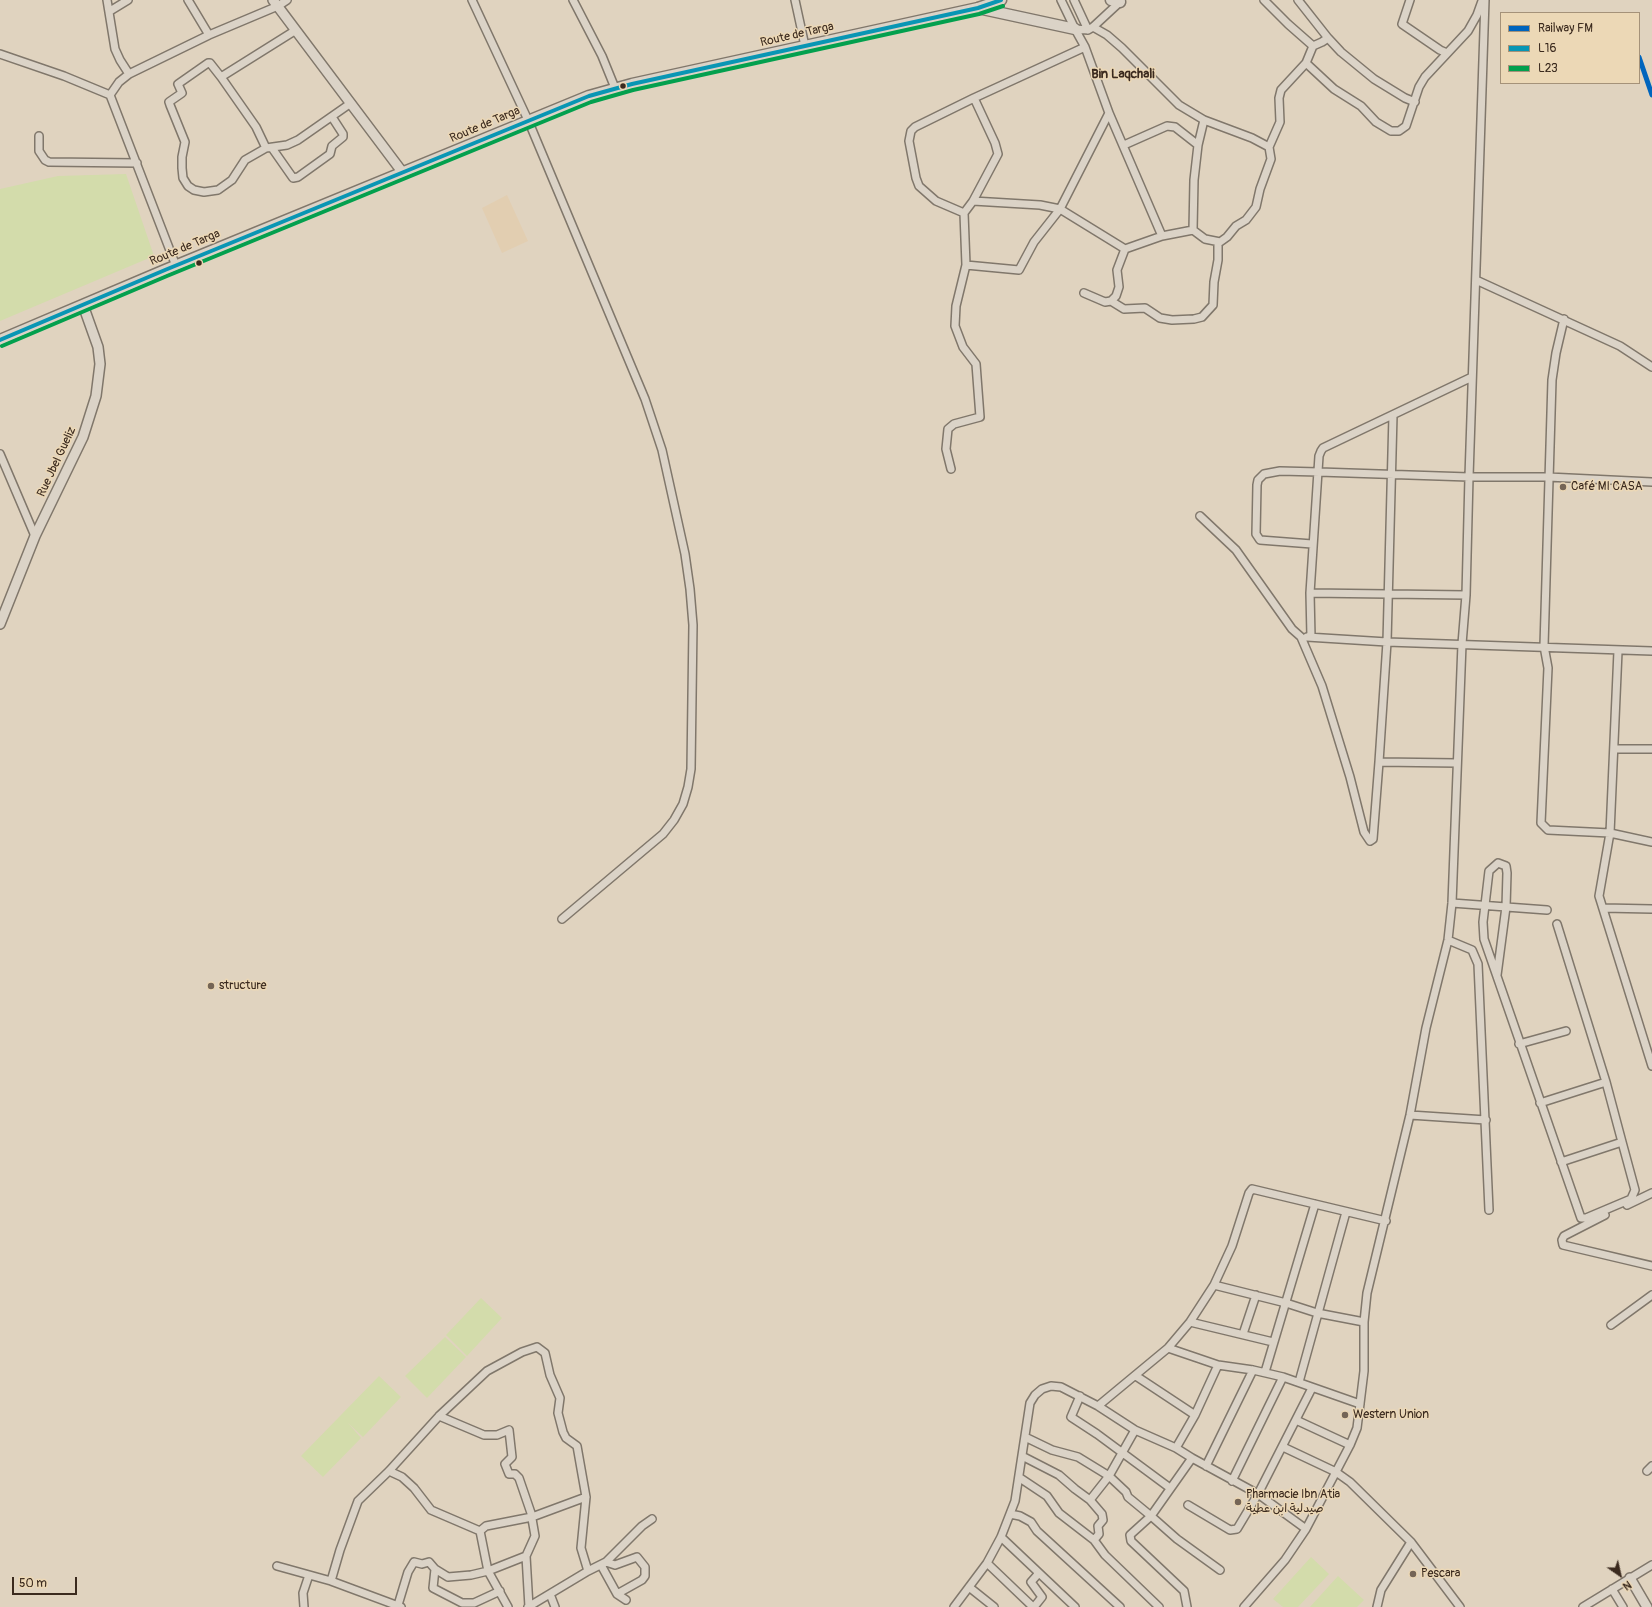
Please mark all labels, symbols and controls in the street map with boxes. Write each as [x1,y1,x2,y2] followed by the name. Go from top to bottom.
[1500,12,1640,84] legend
[759,20,835,50] street label: Route de Targa
[1538,21,1593,36] text: Railway FM
[1538,41,1556,56] text: L16
[1538,61,1558,76] text: L23
[1091,67,1155,83] district label: Bin Laqchali
[618,81,628,91] unlabelled marker
[448,104,522,146] street label: Route de Targa
[148,227,222,269] street label: Route de Targa
[194,258,204,268] unlabelled marker
[34,425,80,499] street label: Rue Jbel Gueliz
[1571,480,1642,494] place label: Café MI CASA
[1558,482,1568,492] marker: Café MI CASA
[219,979,266,993] place label: structure
[206,981,216,991] marker: structure
[1353,1408,1429,1422] place label: Western Union
[1340,1410,1350,1420] marker: Western Union
[1246,1488,1340,1516] place label: Pharmacie Ibn Atia صيدلية ابن عطية
[1233,1497,1243,1507] marker: Pharmacie Ibn Atia صيدلية ابن عطية
[1600,1555,1640,1595] north arrow
[1421,1567,1460,1581] place label: Pescara
[14,1569,79,1595] scale bar
[1408,1569,1418,1579] marker: Pescara
[19,1576,47,1591] text: 50 m
[1620,1578,1634,1593] text: N

